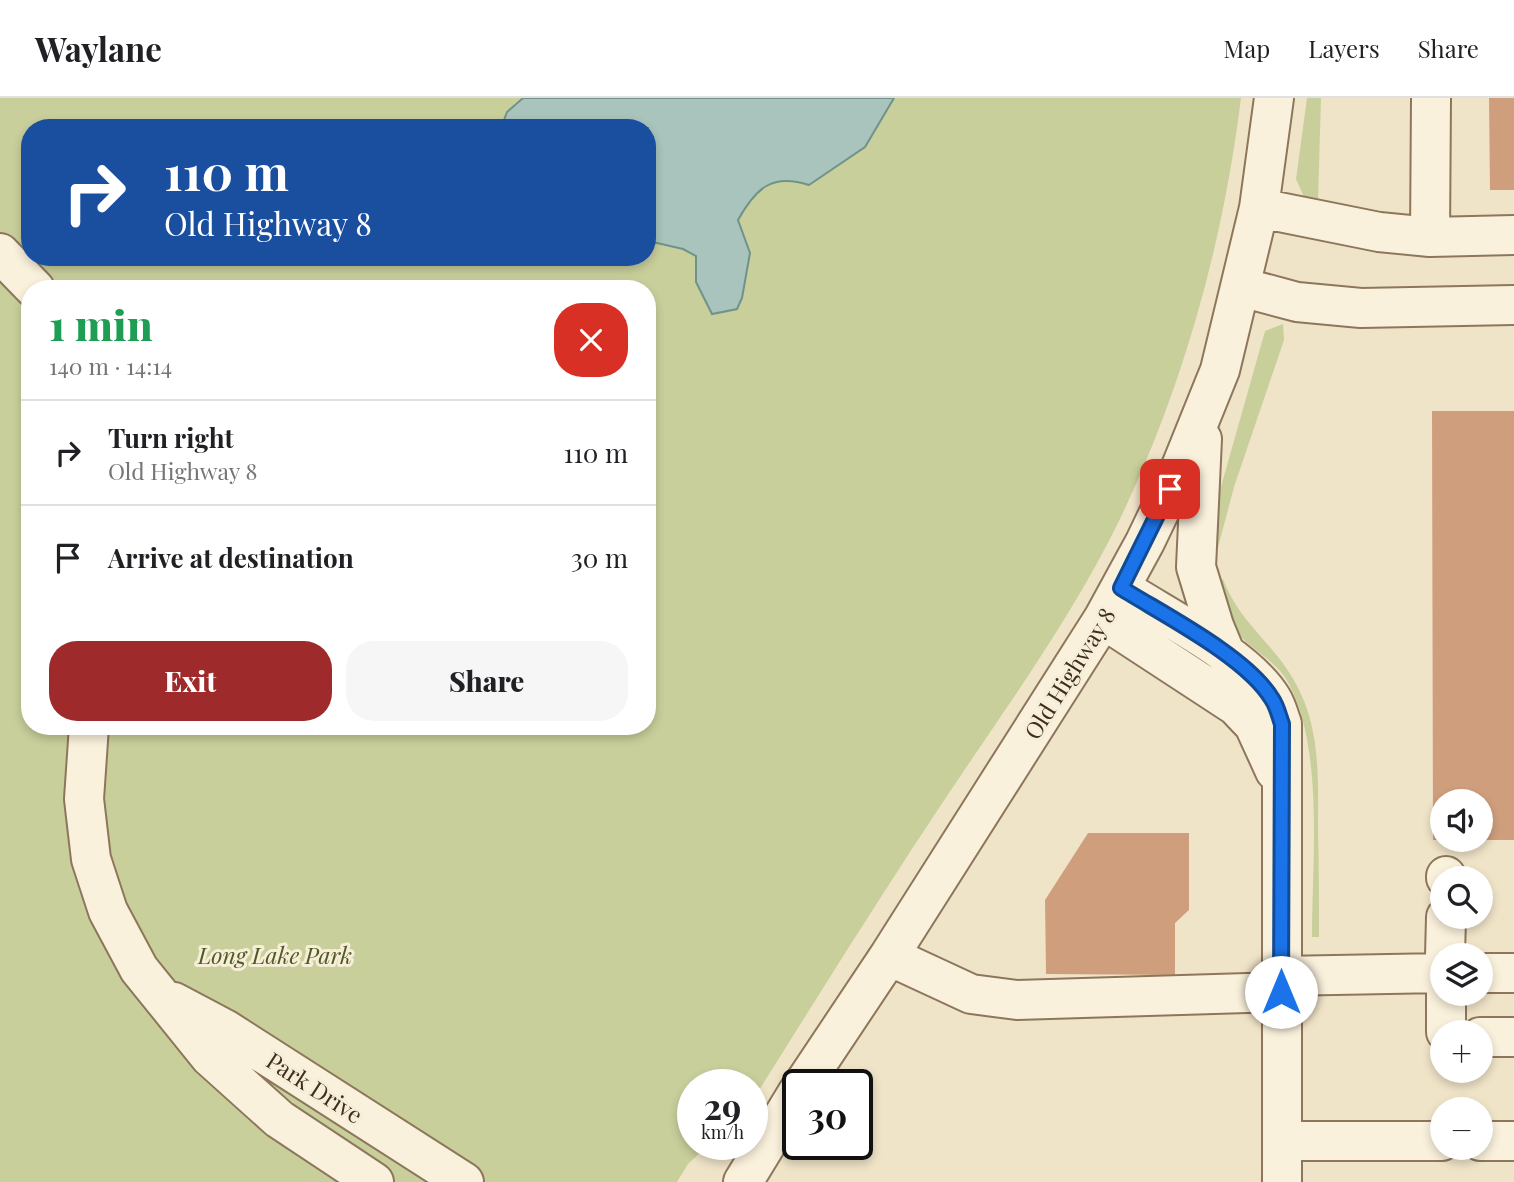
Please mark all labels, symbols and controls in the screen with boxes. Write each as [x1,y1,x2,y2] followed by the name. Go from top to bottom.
[35,26,162,70] text: Waylane
[1224,32,1270,64] text: Map
[1308,32,1380,64] text: Layers
[1418,32,1479,64] text: Share
[164,138,289,203] text: 110 m
[49,147,140,238] icon: right
[164,201,372,244] text: Old Highway 8
[49,296,153,352] text: 1 min
[554,303,628,377] button: close
[49,350,172,381] text: 140 m · 14:14
[108,420,234,455] text: Turn right
[49,434,87,472] icon: right
[564,435,628,470] text: 110 m
[108,455,257,486] text: Old Highway 8
[1140,459,1200,519] pin
[1151,470,1189,508] icon: arrive
[49,539,87,577] icon: arrive
[108,540,354,575] text: Arrive at destination
[571,540,628,575] text: 30 m
[1016,601,1122,745] street label: Old Highway 8
[49,641,332,721] button: Exit
[346,641,628,721] button: Share
[1430,789,1493,1160] map controls
[1430,789,1493,852] button: sound
[1430,866,1493,929] button: search
[197,939,352,970] park label: Long Lake Park
[1430,943,1493,1006] button: layers
[1244,955,1318,1029] position arrow
[1430,1020,1493,1083] button: +
[261,1044,369,1130] street label: Park Drive
[782,1069,873,1160] speed limit sign: 30
[704,1082,741,1129] text: 29
[1430,1097,1493,1160] button: −
[701,1120,744,1144] text: km/h

